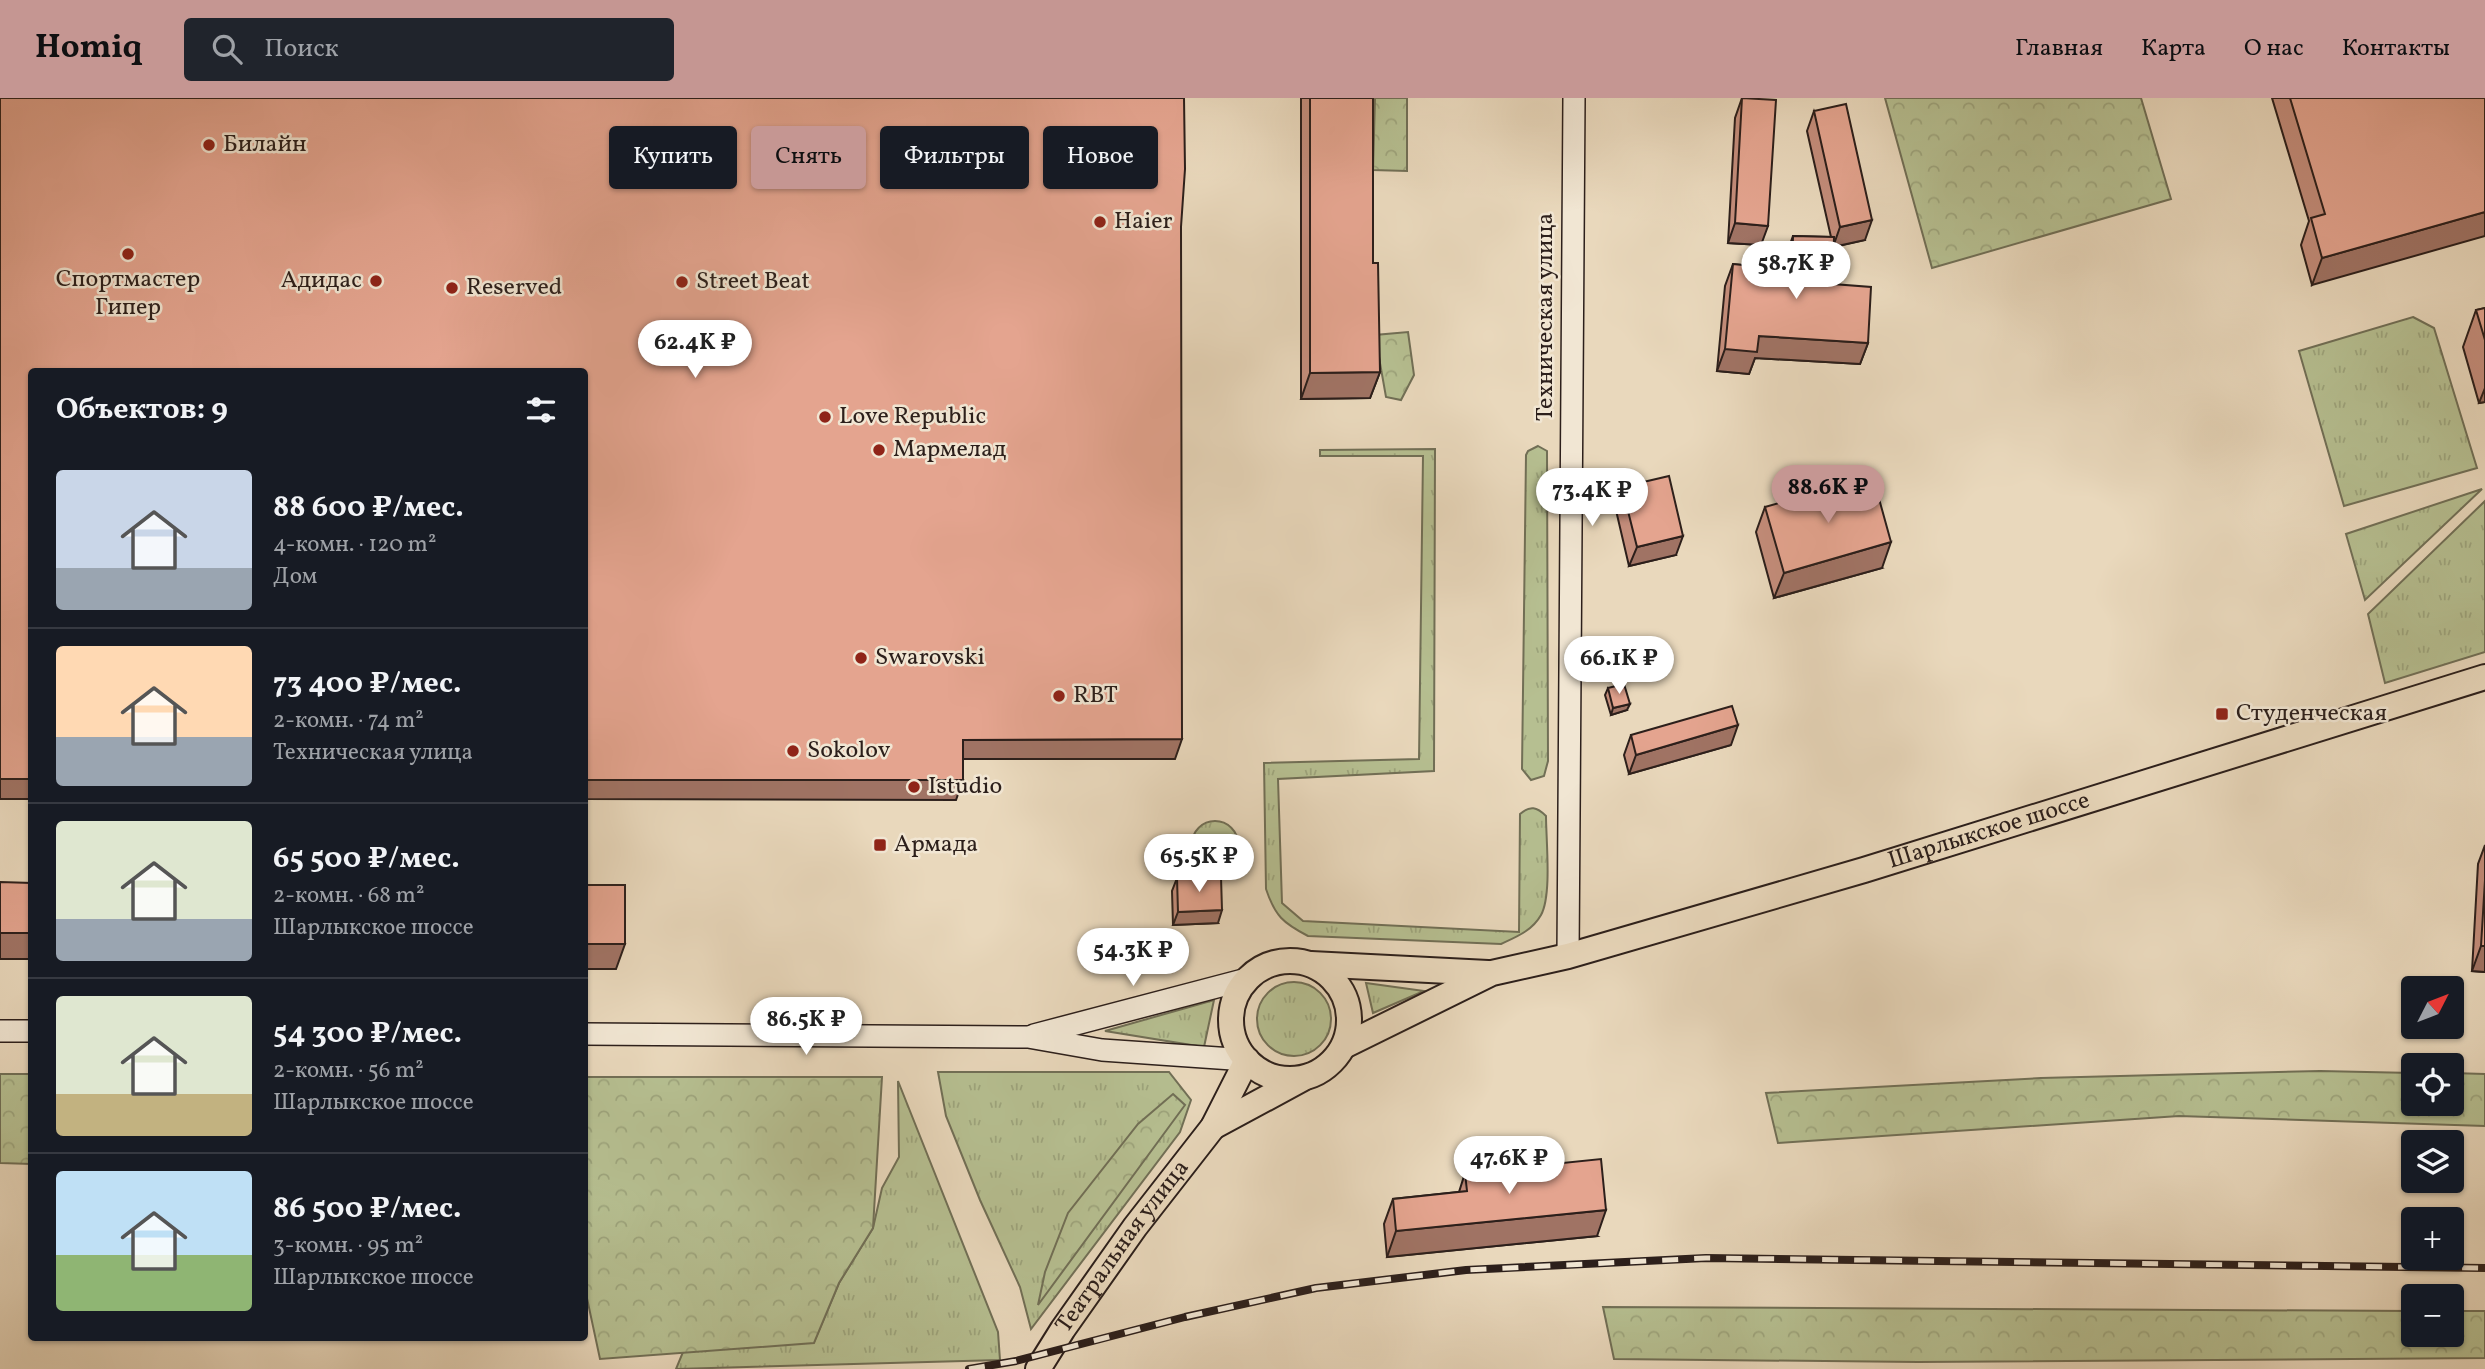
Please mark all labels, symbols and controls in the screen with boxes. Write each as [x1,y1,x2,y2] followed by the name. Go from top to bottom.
[184,18,674,81] search box
[35,26,142,72] text: Homiq
[208,30,246,68] icon: search
[264,31,339,67] text: Поиск
[2015,32,2103,66] text: Главная
[2141,32,2206,66] text: Карта
[2244,32,2304,66] text: О нас
[2342,32,2450,66] text: Контакты
[609,126,737,189] chip: Купить
[751,126,866,189] chip: Снять
[880,126,1029,189] chip: Фильтры
[1043,126,1158,189] chip: Новое
[223,128,307,162] place label: Билайн
[201,137,217,153] marker: Билайн
[1114,205,1173,239] place label: Haier
[1529,213,1563,421] street label: Техническая улица
[1092,214,1108,230] marker: Haier
[1731,242,1861,301] pin: 58.7K ₽
[120,246,136,262] marker: Спортмастер Гипер
[1757,248,1835,280] text: 58.7K ₽
[56,263,200,325] place label: Спортмастер Гипер
[281,264,362,298] place label: Адидас
[696,265,810,299] place label: Street Beat
[466,271,562,305] place label: Reserved
[368,273,384,289] marker: Адидас
[674,274,690,290] marker: Street Beat
[444,280,460,296] marker: Reserved
[630,320,760,380] pin: 62.4K ₽
[654,327,736,359] text: 62.4K ₽
[56,389,228,431] text: Объектов: 9
[522,391,560,429] icon: filters
[839,400,986,434] place label: Love Republic
[817,409,833,425] marker: Love Republic
[893,433,1007,467] place label: Мармелад
[871,442,887,458] marker: Мармелад
[1763,466,1893,525] pin: 88.6K ₽
[1527,468,1657,528] pin: 73.4K ₽
[1788,472,1868,504] text: 88.6K ₽
[1552,475,1632,507] text: 73.4K ₽
[273,487,464,529] text: 88 600 ₽/мес.
[112,498,196,582] icon: home
[273,529,436,561] text: 4-комн. · 120 m²
[273,561,317,593] text: Дом
[1554,636,1684,696] pin: 66.1K ₽
[875,641,985,675] place label: Swarovski
[1580,643,1658,675] text: 66.1K ₽
[853,650,869,666] marker: Swarovski
[273,663,461,705] text: 73 400 ₽/мес.
[112,674,196,758] icon: home
[1073,679,1118,713] place label: RBT
[1051,688,1067,704] marker: RBT
[2236,697,2387,731] place label: Студенческая
[273,705,424,737] text: 2-комн. · 74 m²
[2214,706,2230,722] marker: Студенческая
[807,734,891,768] place label: Sokolov
[273,737,473,769] text: Техническая улица
[785,743,801,759] marker: Sokolov
[928,770,1002,804] place label: Istudio
[906,779,922,795] marker: Istudio
[1884,784,2094,878] street label: Шарлыкское шоссе
[894,828,978,862] place label: Армада
[1134,834,1264,894] pin: 65.5K ₽
[872,837,888,853] marker: Армада
[273,838,460,880] text: 65 500 ₽/мес.
[1160,841,1238,873] text: 65.5K ₽
[112,849,196,933] icon: home
[273,880,424,912] text: 2-комн. · 68 m²
[273,912,474,944] text: Шарлыкское шоссе
[1068,928,1198,988] pin: 54.3K ₽
[1093,935,1173,967] text: 54.3K ₽
[2401,976,2464,1040] north arrow
[2401,976,2464,1347] map controls
[741,998,871,1057] pin: 86.5K ₽
[766,1004,846,1036] text: 86.5K ₽
[273,1013,462,1055] text: 54 300 ₽/мес.
[112,1024,196,1108] icon: home
[2401,1053,2464,1116] button: locate
[273,1055,424,1087] text: 2-комн. · 56 m²
[273,1087,474,1119] text: Шарлыкское шоссе
[2401,1130,2464,1193] button: layers
[1444,1136,1574,1196] pin: 47.6K ₽
[1470,1143,1548,1175] text: 47.6K ₽
[1048,1153,1198,1340] street label: Театральная улица
[273,1188,462,1230] text: 86 500 ₽/мес.
[112,1199,196,1283] icon: home
[2401,1207,2464,1270] button: +
[273,1230,423,1262] text: 3-комн. · 95 m²
[273,1262,474,1294] text: Шарлыкское шоссе
[2401,1284,2464,1347] button: −

